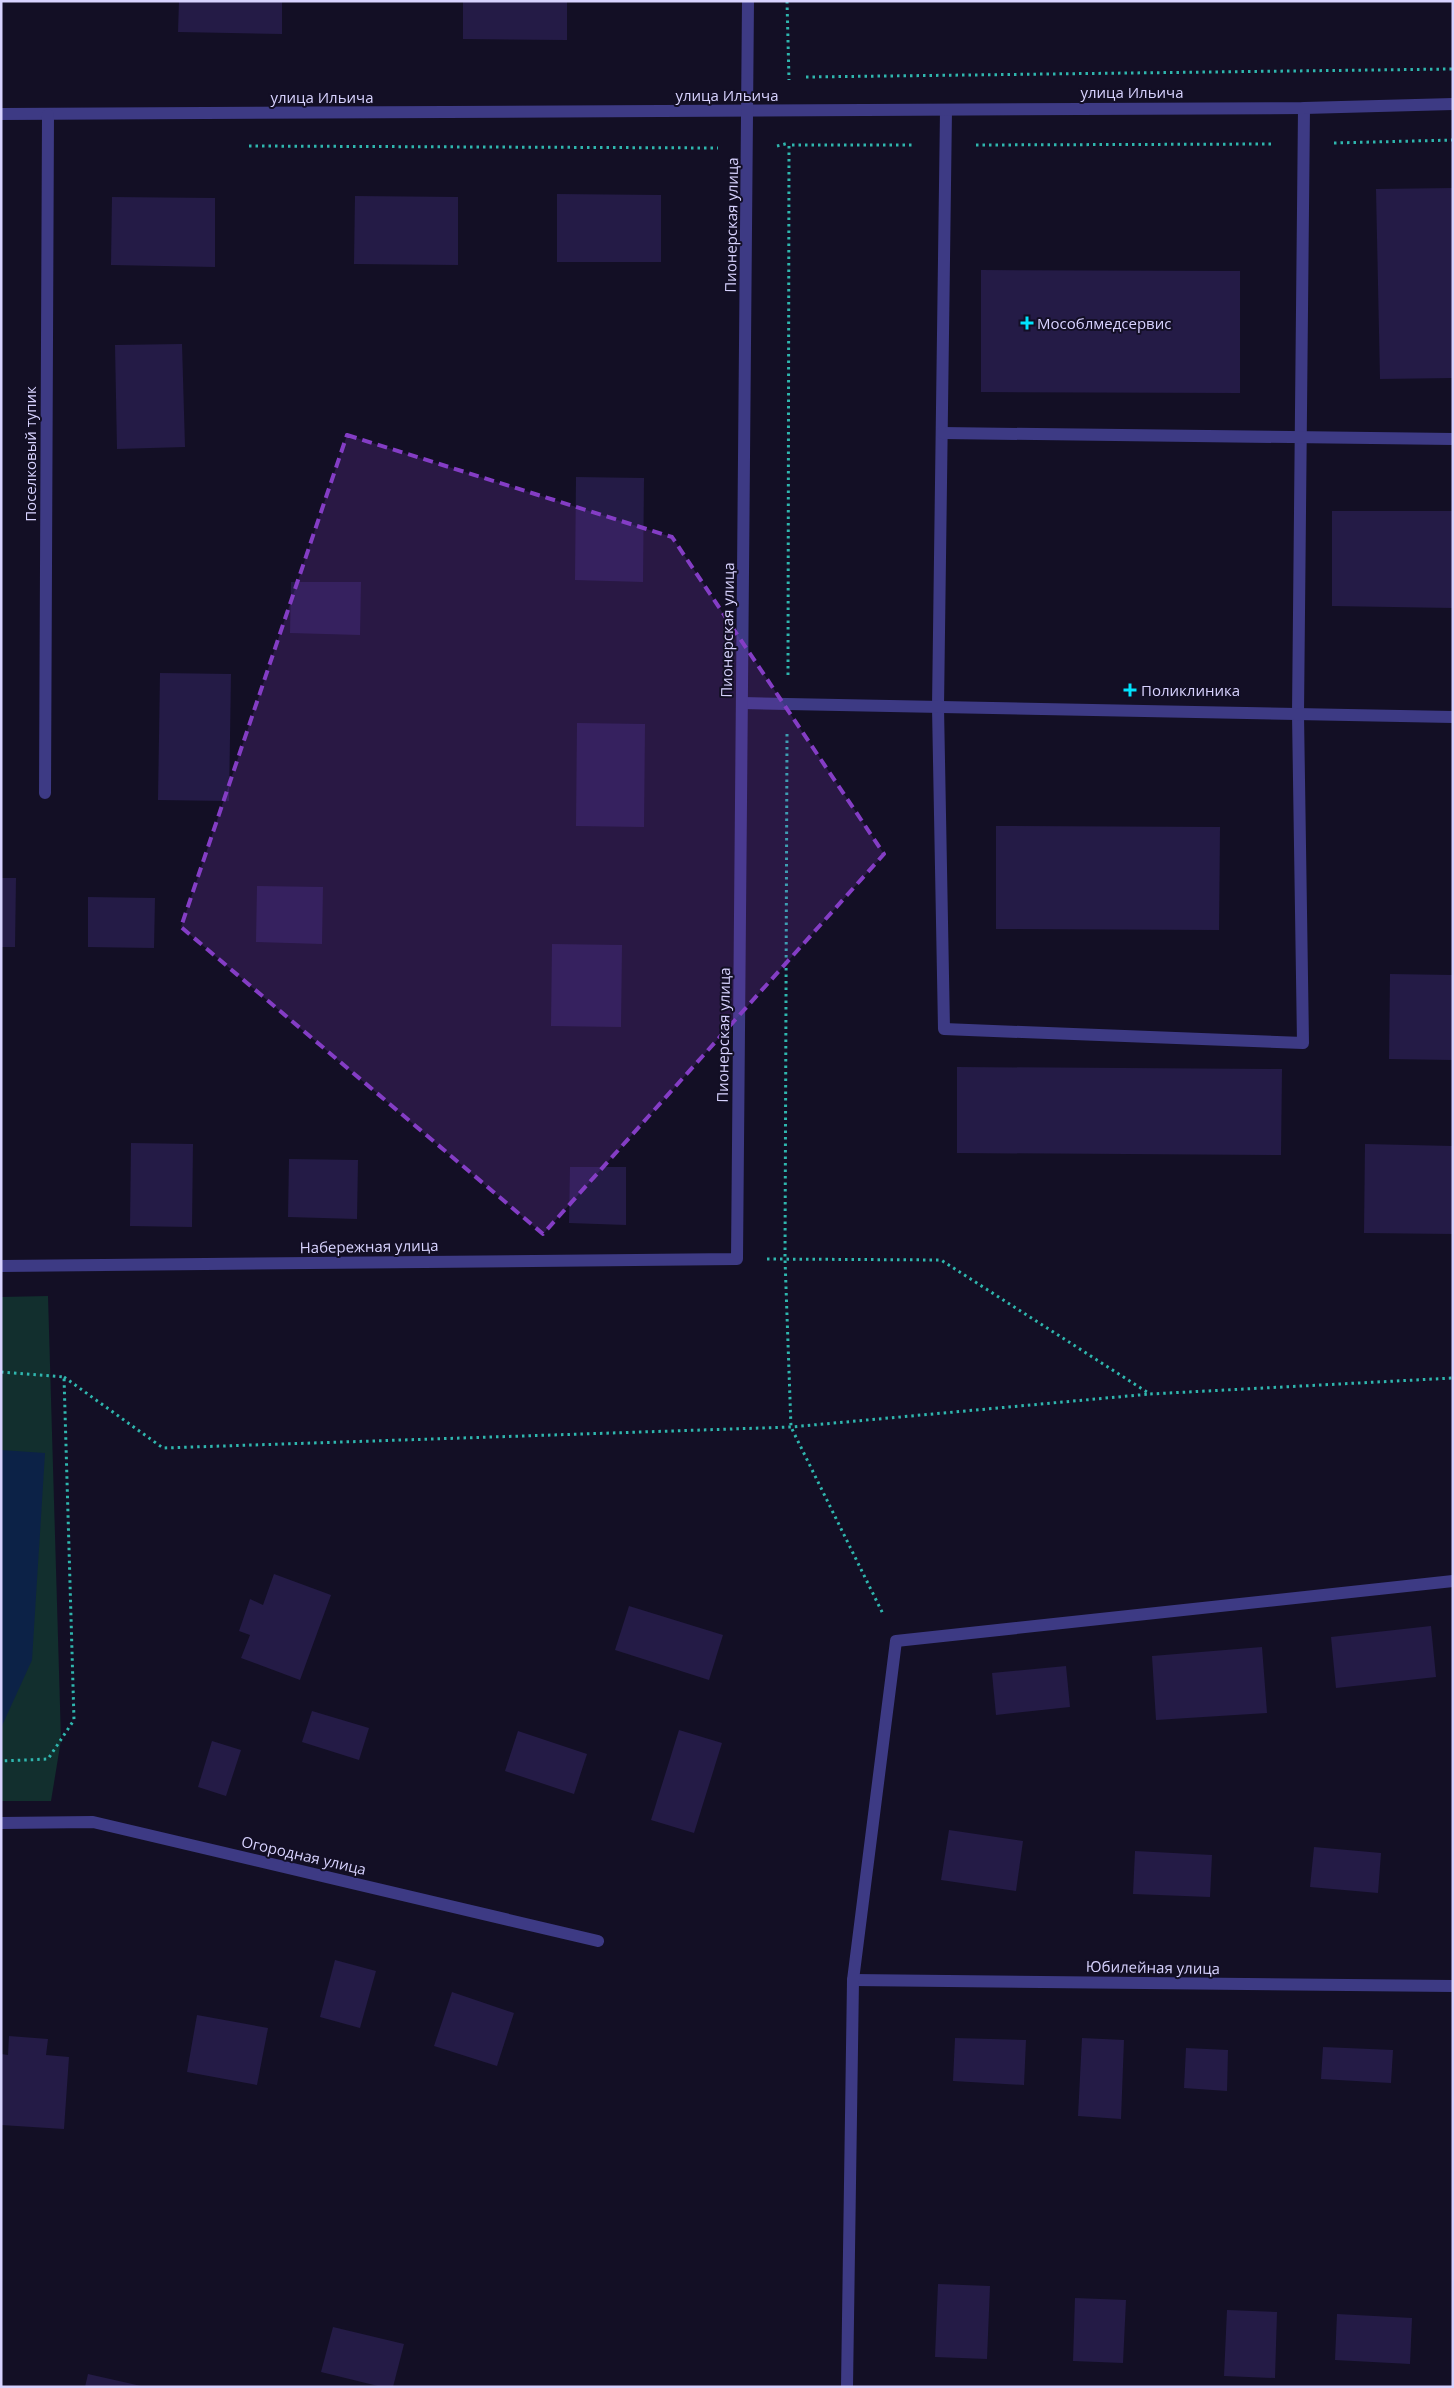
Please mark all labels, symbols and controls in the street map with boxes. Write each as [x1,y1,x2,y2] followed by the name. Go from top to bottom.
[1080,82,1184,102] street label: улица Ильича
[675,85,779,105] street label: улица Ильича
[270,87,374,107] street label: улица Ильича
[720,157,742,293] street label: Пионерская улица
[1037,313,1171,333] place label: Мособлмедсервис
[1021,317,1033,329] marker: Мособлмедсервис
[20,386,40,522] street label: Поселковый тупик
[716,562,738,698] street label: Пионерская улица
[1141,680,1240,700] place label: Поликлиника
[1123,683,1137,697] marker: Поликлиника
[712,967,734,1103] street label: Пионерская улица
[299,1235,439,1257] street label: Набережная улица
[240,1831,368,1879] street label: Огородная улица
[1086,1956,1220,1978] street label: Юбилейная улица

